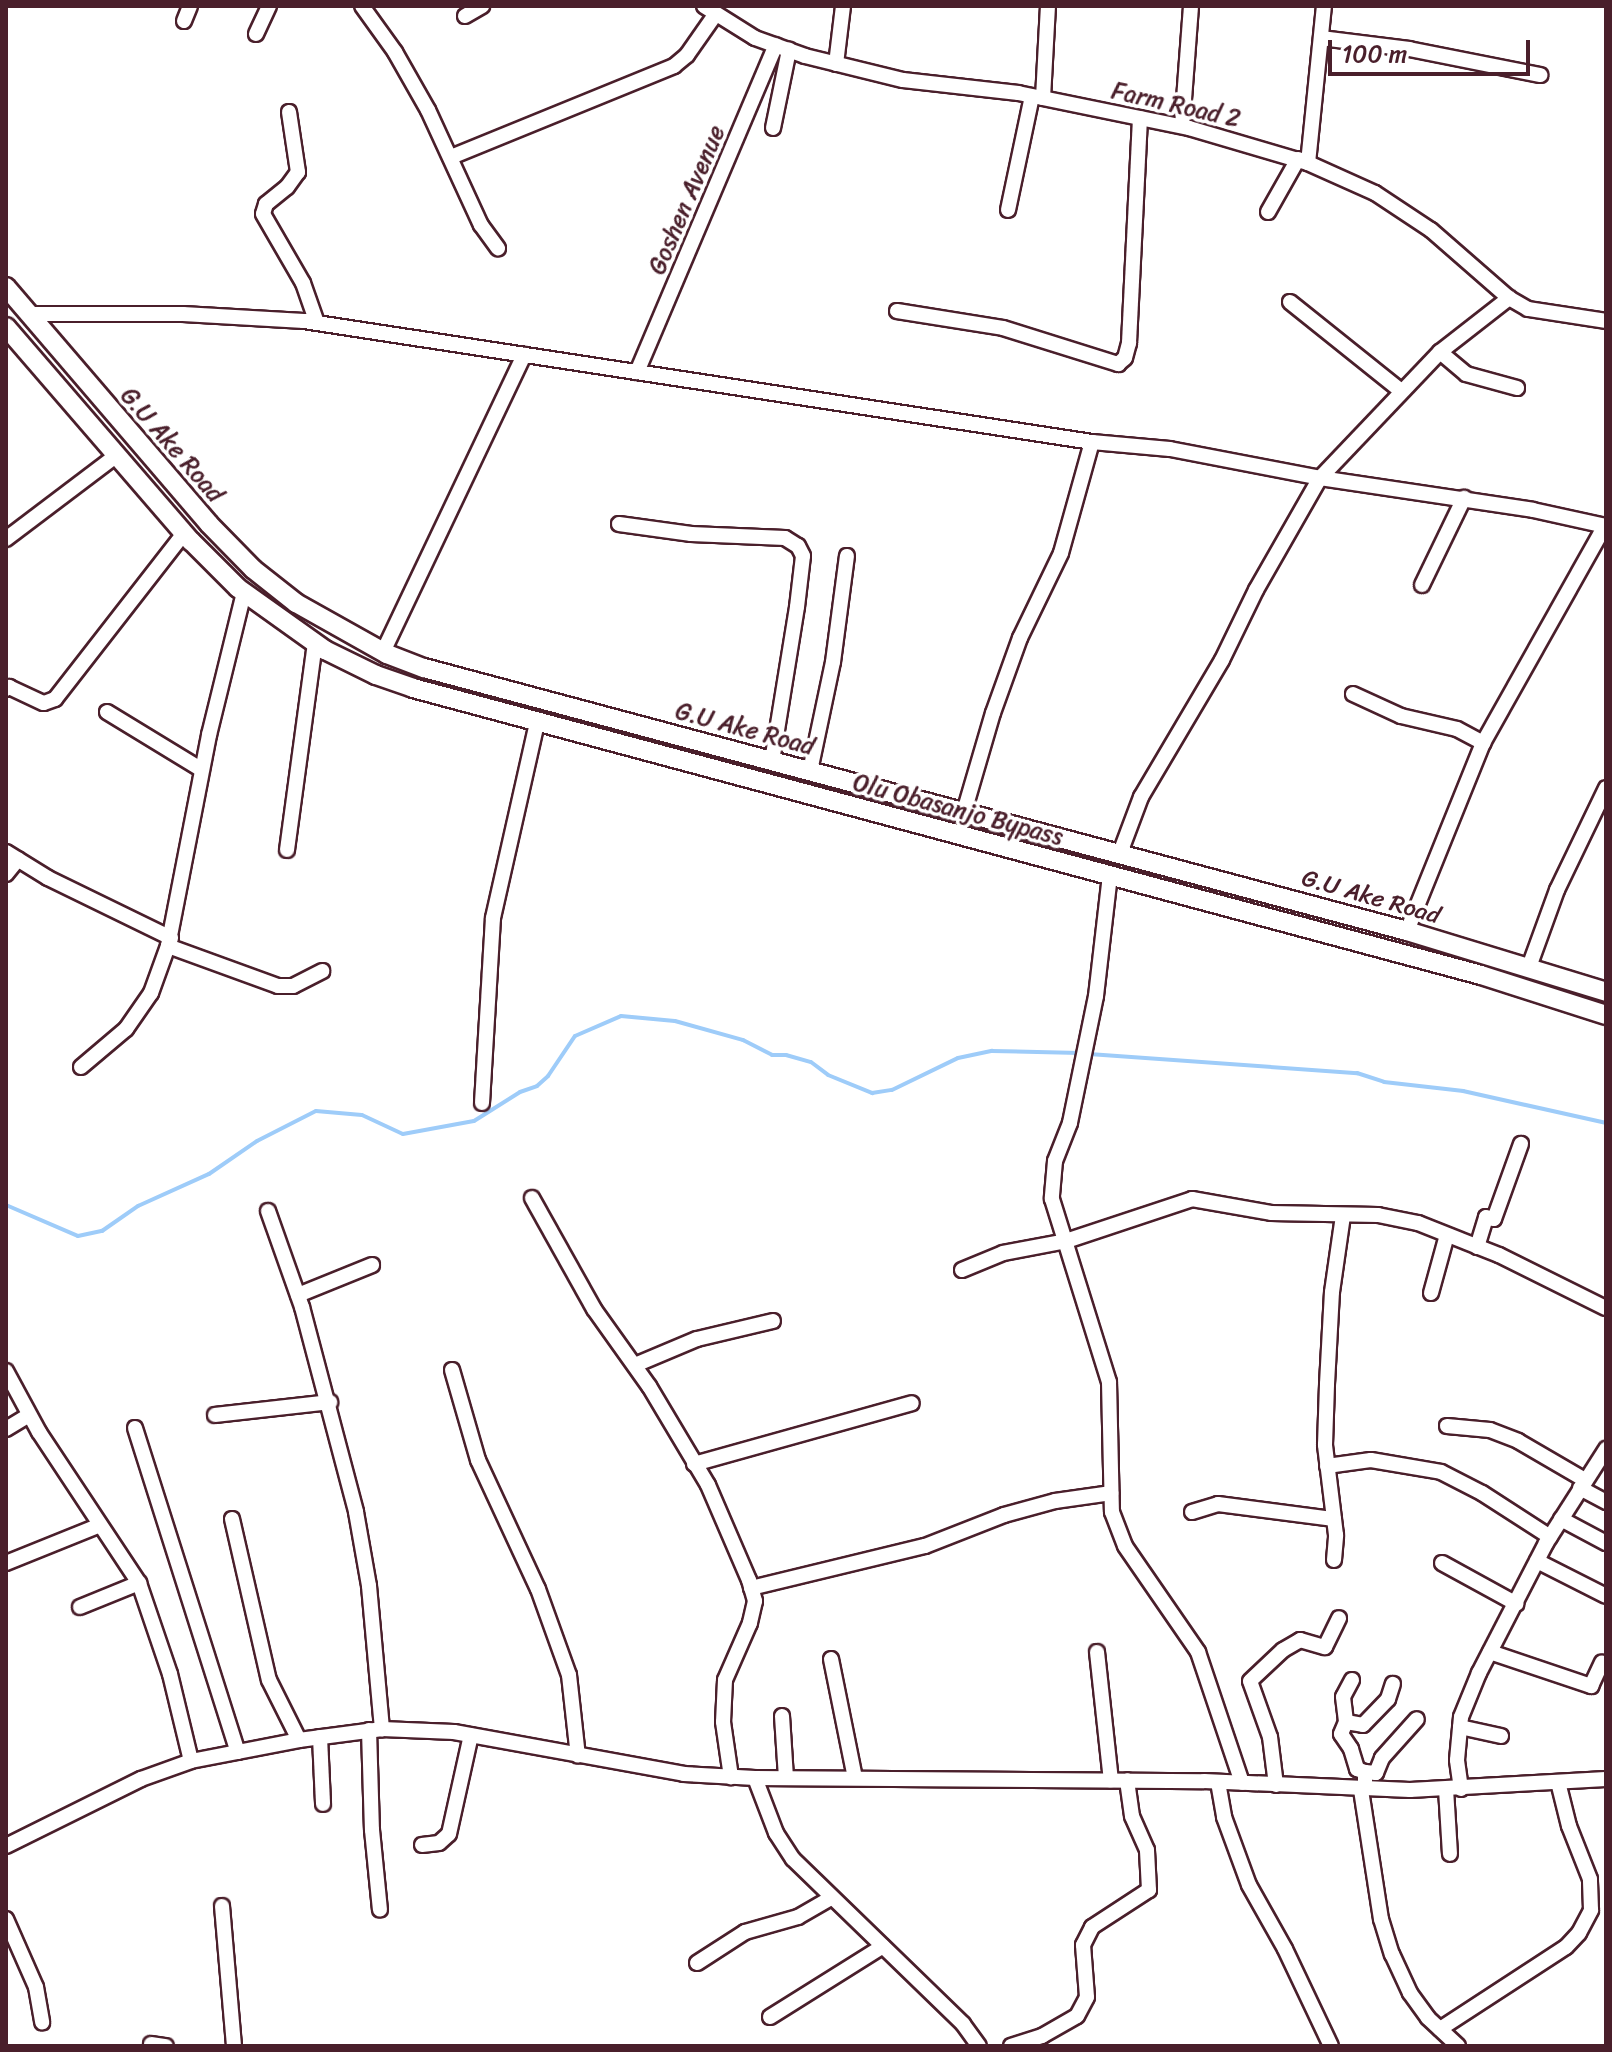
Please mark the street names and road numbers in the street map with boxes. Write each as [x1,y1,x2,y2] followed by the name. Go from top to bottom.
[1109,76,1243,134] street label: Farm Road 2
[643,121,731,279] street label: Goshen Avenue
[114,382,230,508] street label: G.U Ake Road
[672,697,818,761] street label: G.U Ake Road
[849,768,1067,852] street label: Olu Obasanjo Bypass
[1298,863,1444,931] street label: G.U Ake Road

